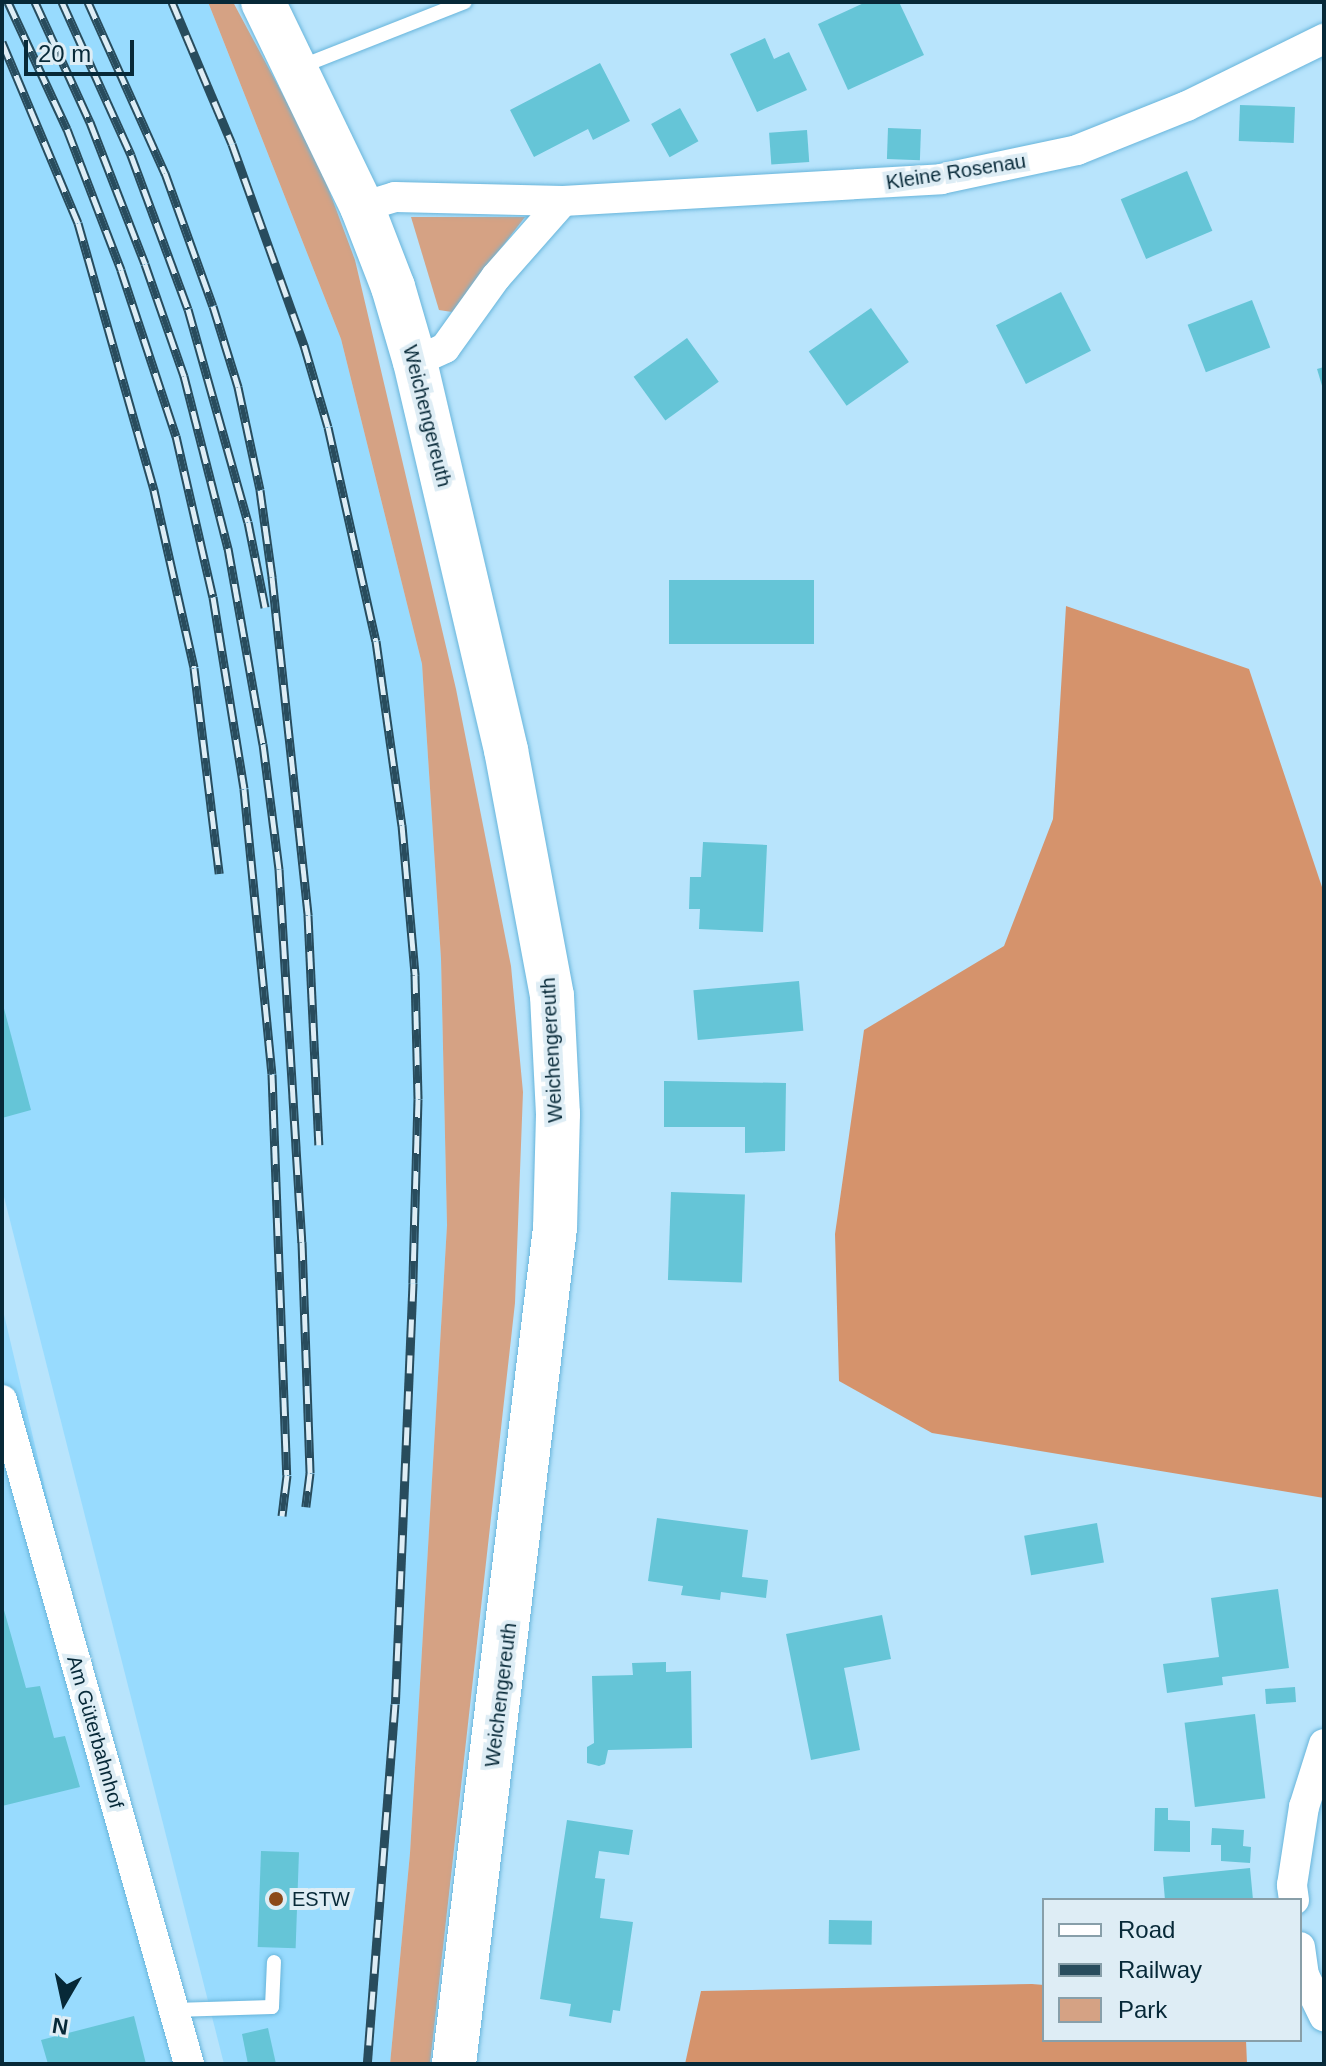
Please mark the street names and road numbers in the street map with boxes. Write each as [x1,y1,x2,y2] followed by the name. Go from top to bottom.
[884,149,1028,195] street label: Kleine Rosenau
[398,343,456,489] street label: Weichengereuth
[536,977,568,1123] street label: Weichengereuth
[480,1621,522,1769] street label: Weichengereuth
[62,1653,128,1811] street label: Am Güterbahnhof

